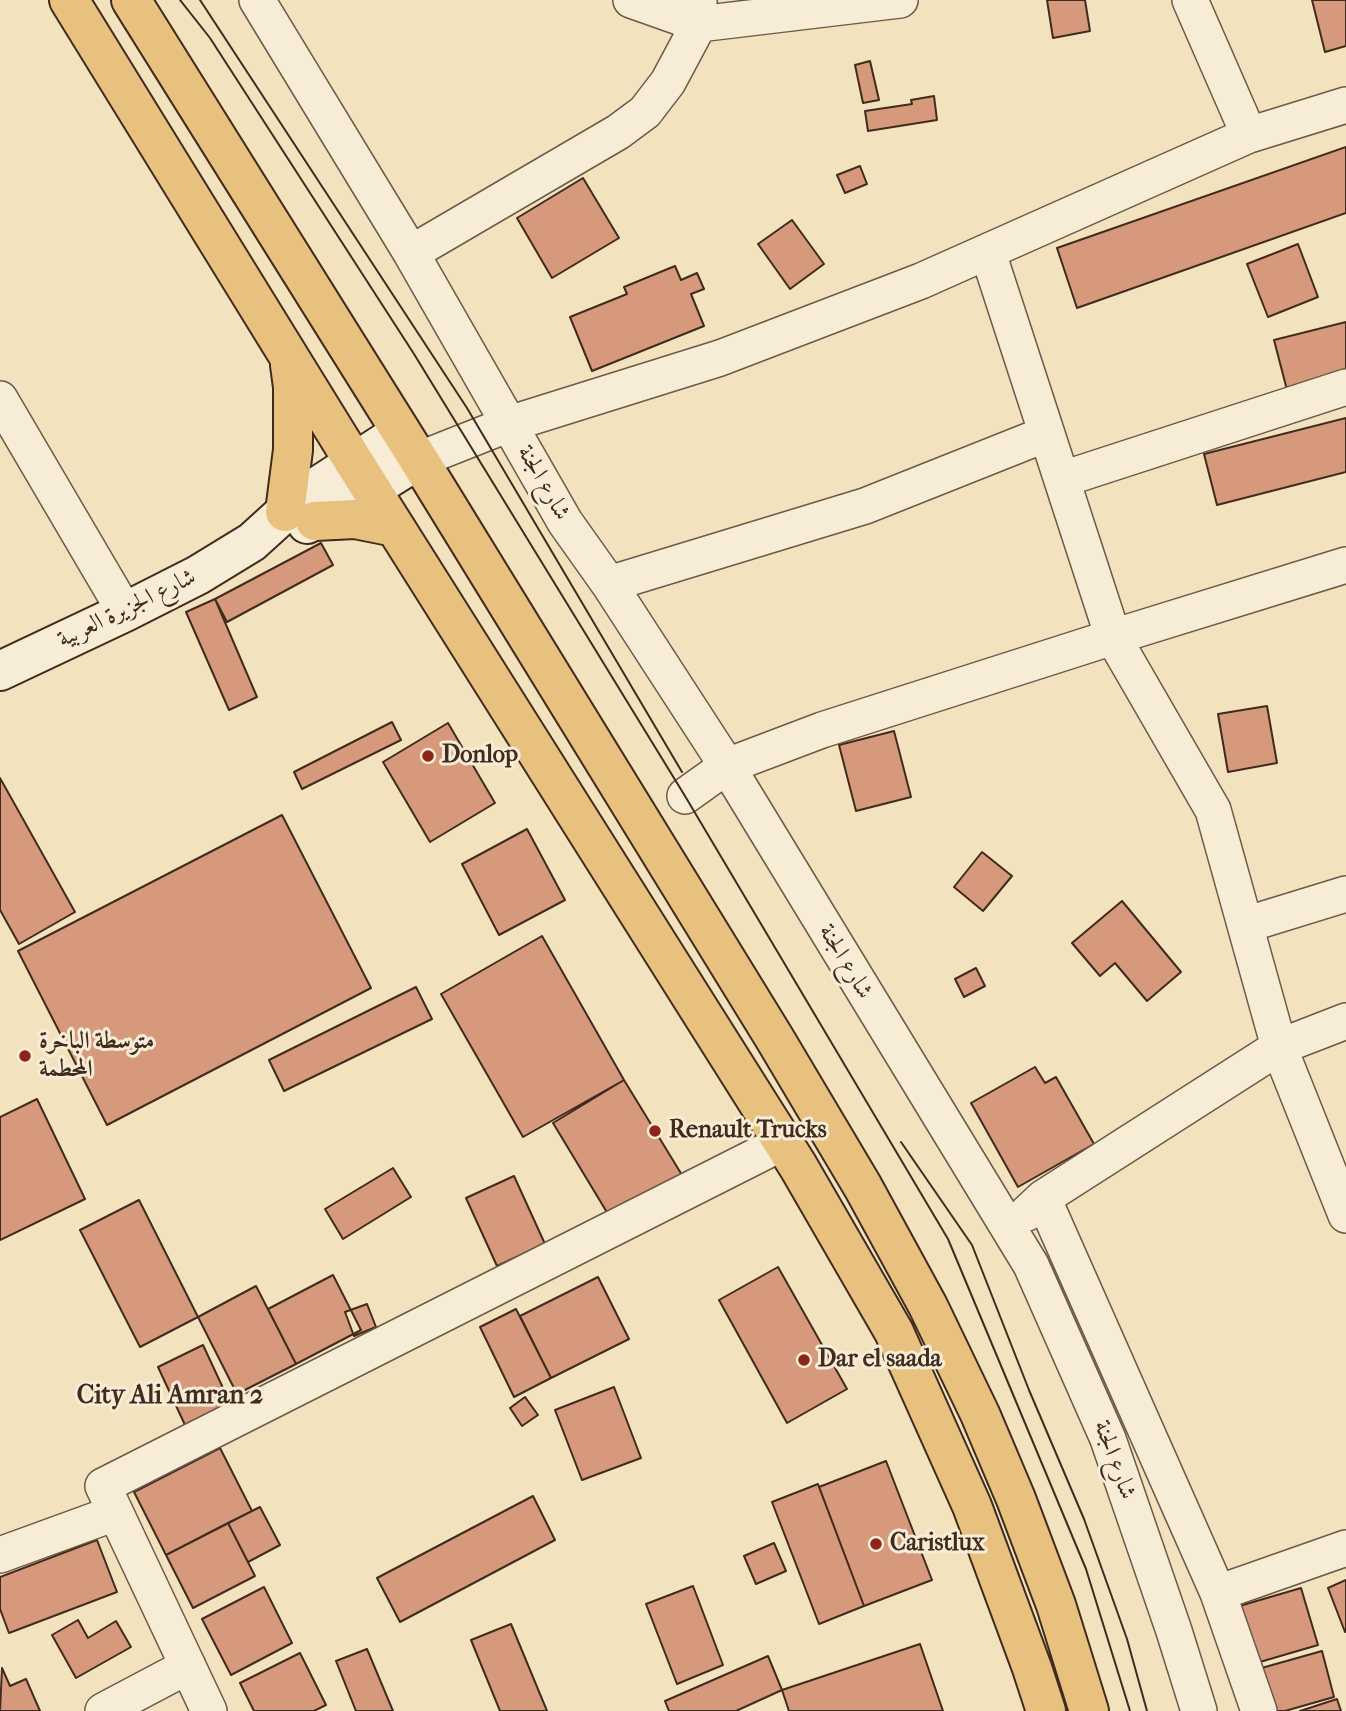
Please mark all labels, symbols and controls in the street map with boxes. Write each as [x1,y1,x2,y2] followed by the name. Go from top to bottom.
[510,440,576,526] street label: شارع الجنة
[53,563,201,655] street label: شارع الجزيرة العربية
[442,742,518,770] place label: Donlop
[420,748,436,764] marker: Donlop
[812,919,878,1005] street label: شارع الجنة
[39,1028,154,1084] place label: متوسطة الباخرة المحطمة
[17,1048,33,1064] marker: متوسطة الباخرة المحطمة
[669,1117,827,1145] place label: Renault Trucks
[647,1123,663,1139] marker: Renault Trucks
[818,1346,942,1374] place label: Dar el saada
[796,1352,812,1368] marker: Dar el saada
[77,1381,263,1413] district label: City Ali Amran 2
[1086,1416,1142,1504] street label: شارع الجنة
[890,1530,985,1558] place label: Caristlux
[868,1536,884,1552] marker: Caristlux

